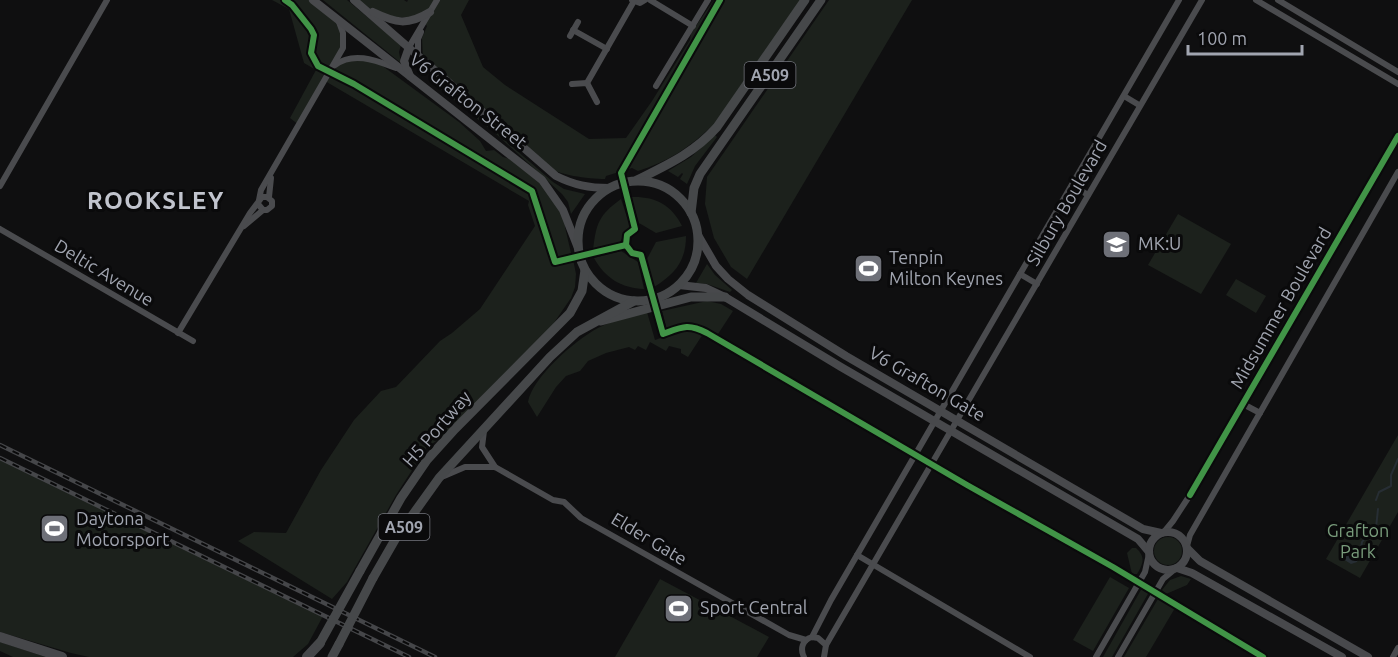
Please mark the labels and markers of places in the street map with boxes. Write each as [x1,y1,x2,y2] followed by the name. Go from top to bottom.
[1101,228,1133,260] school or university icon: MK:U
[1138,233,1181,253] place label: MK:U
[889,247,1003,288] place label: Tenpin Milton Keynes
[852,252,884,284] sports icon: Tenpin Milton Keynes
[76,508,169,549] place label: Daytona Motorsport
[39,513,71,545] sports icon: Daytona Motorsport
[663,592,695,624] sports icon: Sport Central
[700,597,808,617] place label: Sport Central

